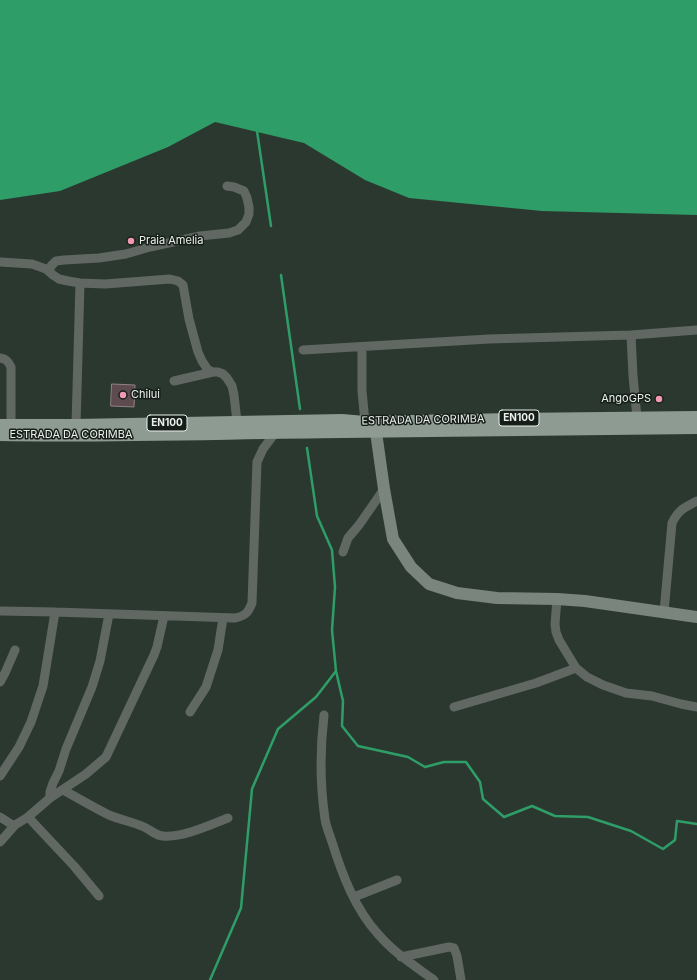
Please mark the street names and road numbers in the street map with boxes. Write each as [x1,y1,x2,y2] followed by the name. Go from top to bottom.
[499,410,539,426] road number: EN100
[361,412,485,428] street label: ESTRADA DA CORIMBA
[147,415,187,431] road number: EN100
[9,428,133,442] street label: ESTRADA DA CORIMBA

